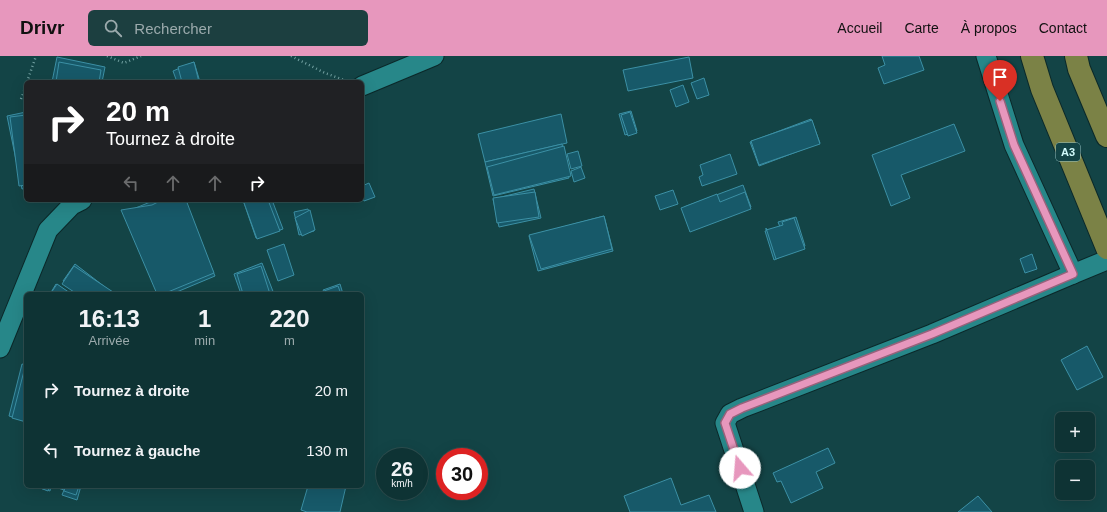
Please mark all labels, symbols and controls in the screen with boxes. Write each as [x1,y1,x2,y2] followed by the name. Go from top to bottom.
[88,10,368,46] search box
[20,17,64,38] text: Drivr
[102,17,124,39] icon: search
[134,20,212,37] text: Rechercher
[837,20,882,36] text: Accueil
[904,20,939,36] text: Carte
[961,20,1017,36] text: À propos
[1039,20,1087,36] text: Contact
[983,60,1017,101] pin
[989,66,1011,88] icon: arrive
[40,96,92,148] icon: right
[106,96,170,127] text: 20 m
[106,129,235,149] text: Tournez à droite
[1056,143,1080,161] road number: A3
[120,172,142,194] icon: left
[162,172,184,194] icon: ahead
[204,172,226,194] icon: ahead
[246,172,268,194] icon: right
[78,305,140,332] text: 16:13
[198,305,211,332] text: 1
[270,305,310,332] text: 220
[88,333,130,348] text: Arrivée
[194,333,215,348] text: min
[284,333,295,348] text: m
[40,379,62,401] icon: right
[74,382,190,399] text: Tournez à droite
[315,382,348,399] text: 20 m
[1055,412,1095,500] map controls
[1055,412,1095,452] button: +
[40,439,62,461] icon: left
[74,442,200,459] text: Tournez à gauche
[306,442,348,459] text: 130 m
[719,447,761,489] position arrow
[436,448,488,500] speed limit sign: 30
[391,458,413,480] text: 26
[1055,460,1095,500] button: −
[391,478,413,489] text: km/h

